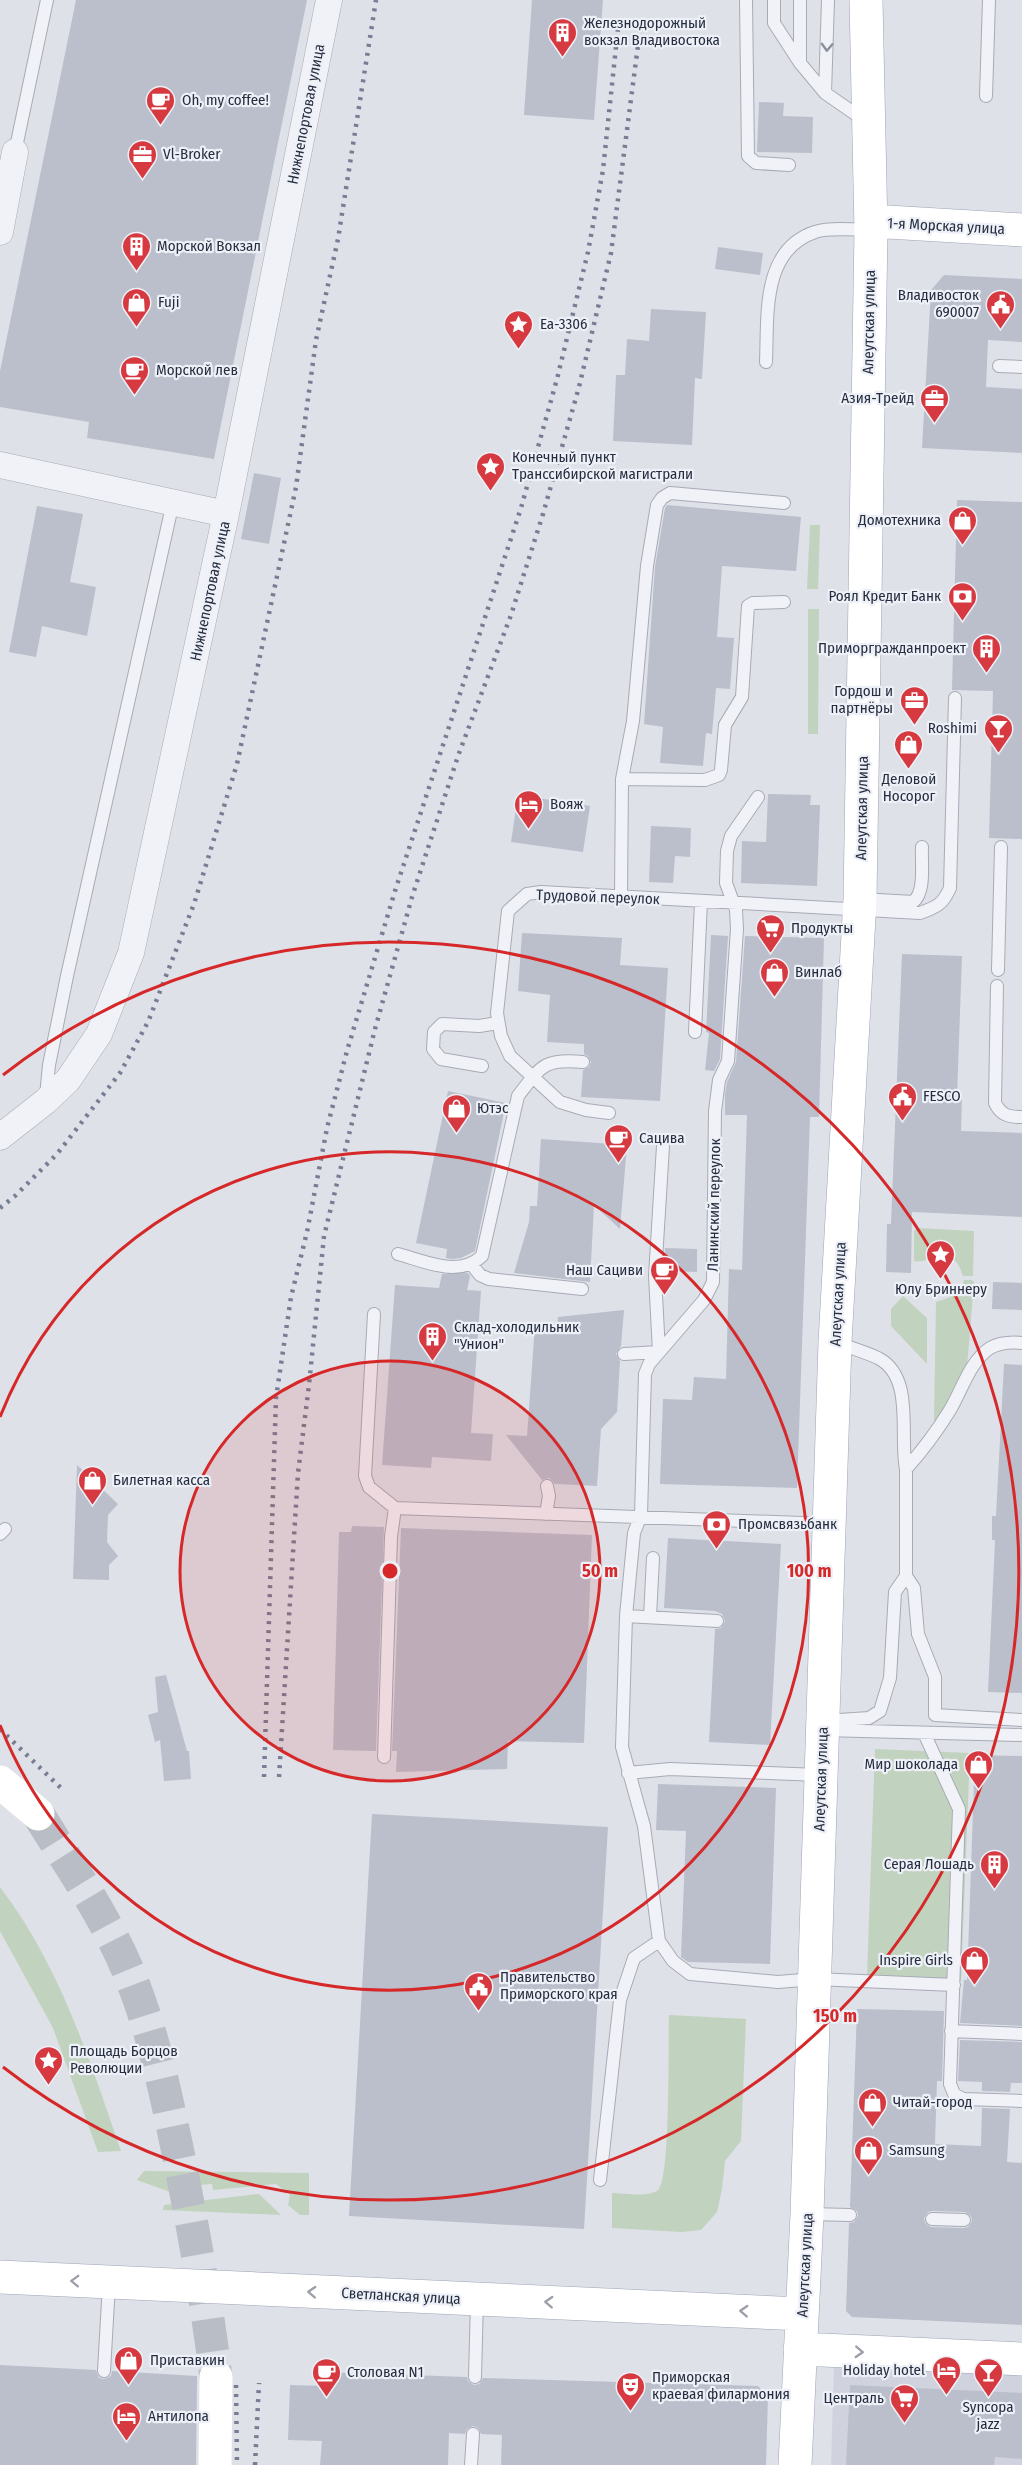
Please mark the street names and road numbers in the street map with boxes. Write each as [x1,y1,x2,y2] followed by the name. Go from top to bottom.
[284,42,328,186] street label: Нижнепортовая улица
[887,214,1005,238] street label: 1-я Морская улица
[859,270,879,374] street label: Алеутская улица
[186,519,234,663] street label: Нижнепортовая улица
[852,756,872,860] street label: Алеутская улица
[536,886,660,908] street label: Трудовой переулок
[704,1138,724,1272] street label: Ланинский переулок
[826,1241,850,1347] street label: Алеутская улица
[810,1726,832,1832] street label: Алеутская улица
[793,2212,817,2318] street label: Алеутская улица
[341,2284,461,2308] street label: Светланская улица

